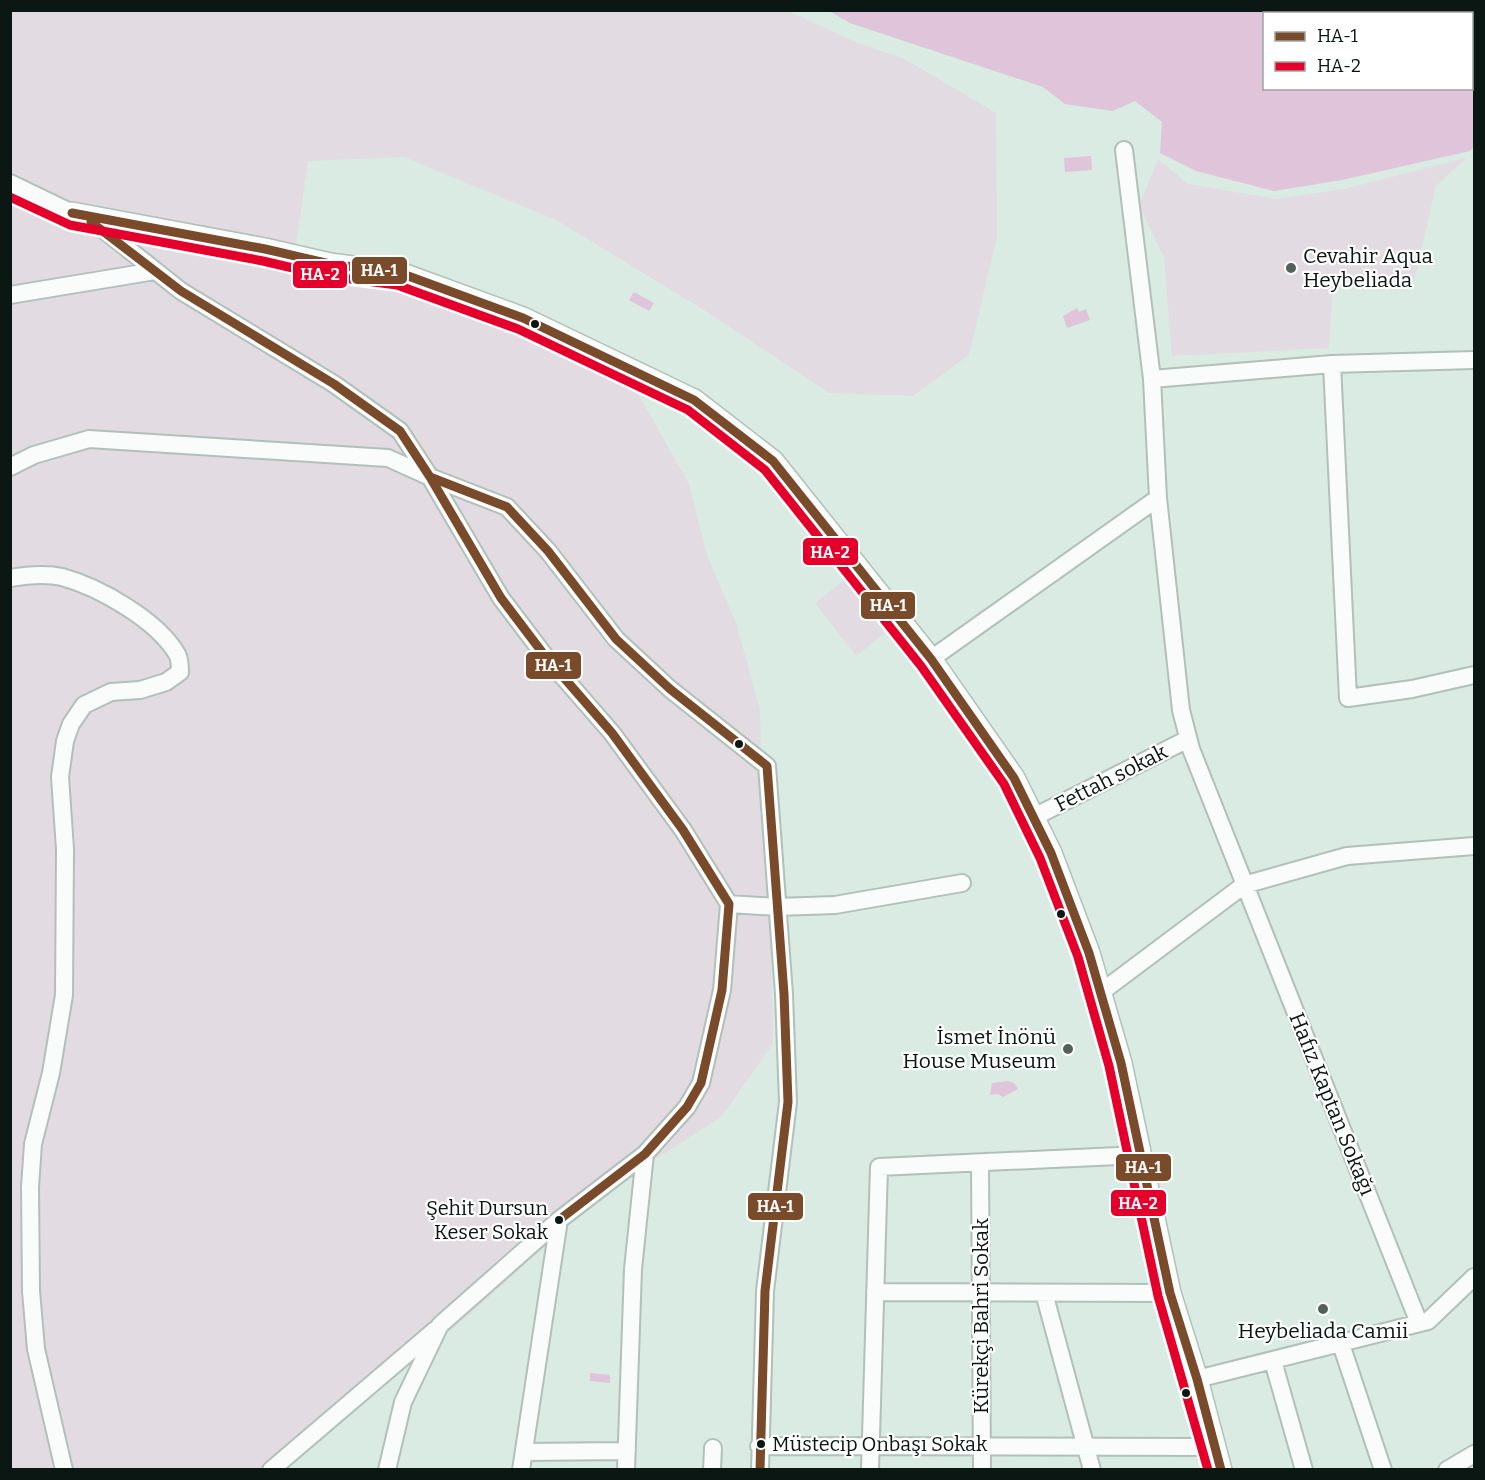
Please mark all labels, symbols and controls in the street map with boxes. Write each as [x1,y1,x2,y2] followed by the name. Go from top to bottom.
[1263,12,1473,90] legend
[1317,25,1359,47] text: HA-1
[1317,55,1361,77] text: HA-2
[1303,243,1434,293] place label: Cevahir Aqua Heybeliada
[351,256,408,285] line badge: HA-1
[292,260,348,289] line badge: HA-2
[361,261,397,280] text: HA-1
[1284,261,1298,275] marker: Cevahir Aqua Heybeliada
[300,265,340,284] text: HA-2
[529,318,541,330] unlabelled marker
[802,537,859,566] line badge: HA-2
[810,543,850,562] text: HA-2
[860,591,916,620] line badge: HA-1
[870,596,906,615] text: HA-1
[525,651,582,680] line badge: HA-1
[535,656,571,675] text: HA-1
[733,738,745,750] unlabelled marker
[1050,738,1172,817] street label: Fettah sokak
[1055,908,1067,920] unlabelled marker
[1283,1009,1381,1199] street label: Hafız Kaptan Sokağı
[903,1024,1056,1074] place label: İsmet İnönü House Museum
[1061,1042,1075,1056] marker: İsmet İnönü House Museum
[1115,1153,1172,1182] line badge: HA-1
[1125,1158,1161,1177] text: HA-1
[1110,1189,1167,1217] line badge: HA-2
[747,1192,804,1221] line badge: HA-1
[1118,1194,1158,1213] text: HA-2
[426,1196,549,1244] place label: Şehit Dursun Keser Sokak
[757,1197,793,1216] text: HA-1
[553,1214,565,1226] marker: Şehit Dursun Keser Sokak
[968,1218,994,1414] street label: Kürekçi Bahri Sokak
[1316,1302,1330,1316] marker: Heybeliada Camii
[1238,1318,1408,1344] place label: Heybeliada Camii
[1180,1387,1192,1399] unlabelled marker
[772,1432,988,1456] place label: Müstecip Onbaşı Sokak
[755,1438,767,1450] marker: Müstecip Onbaşı Sokak

